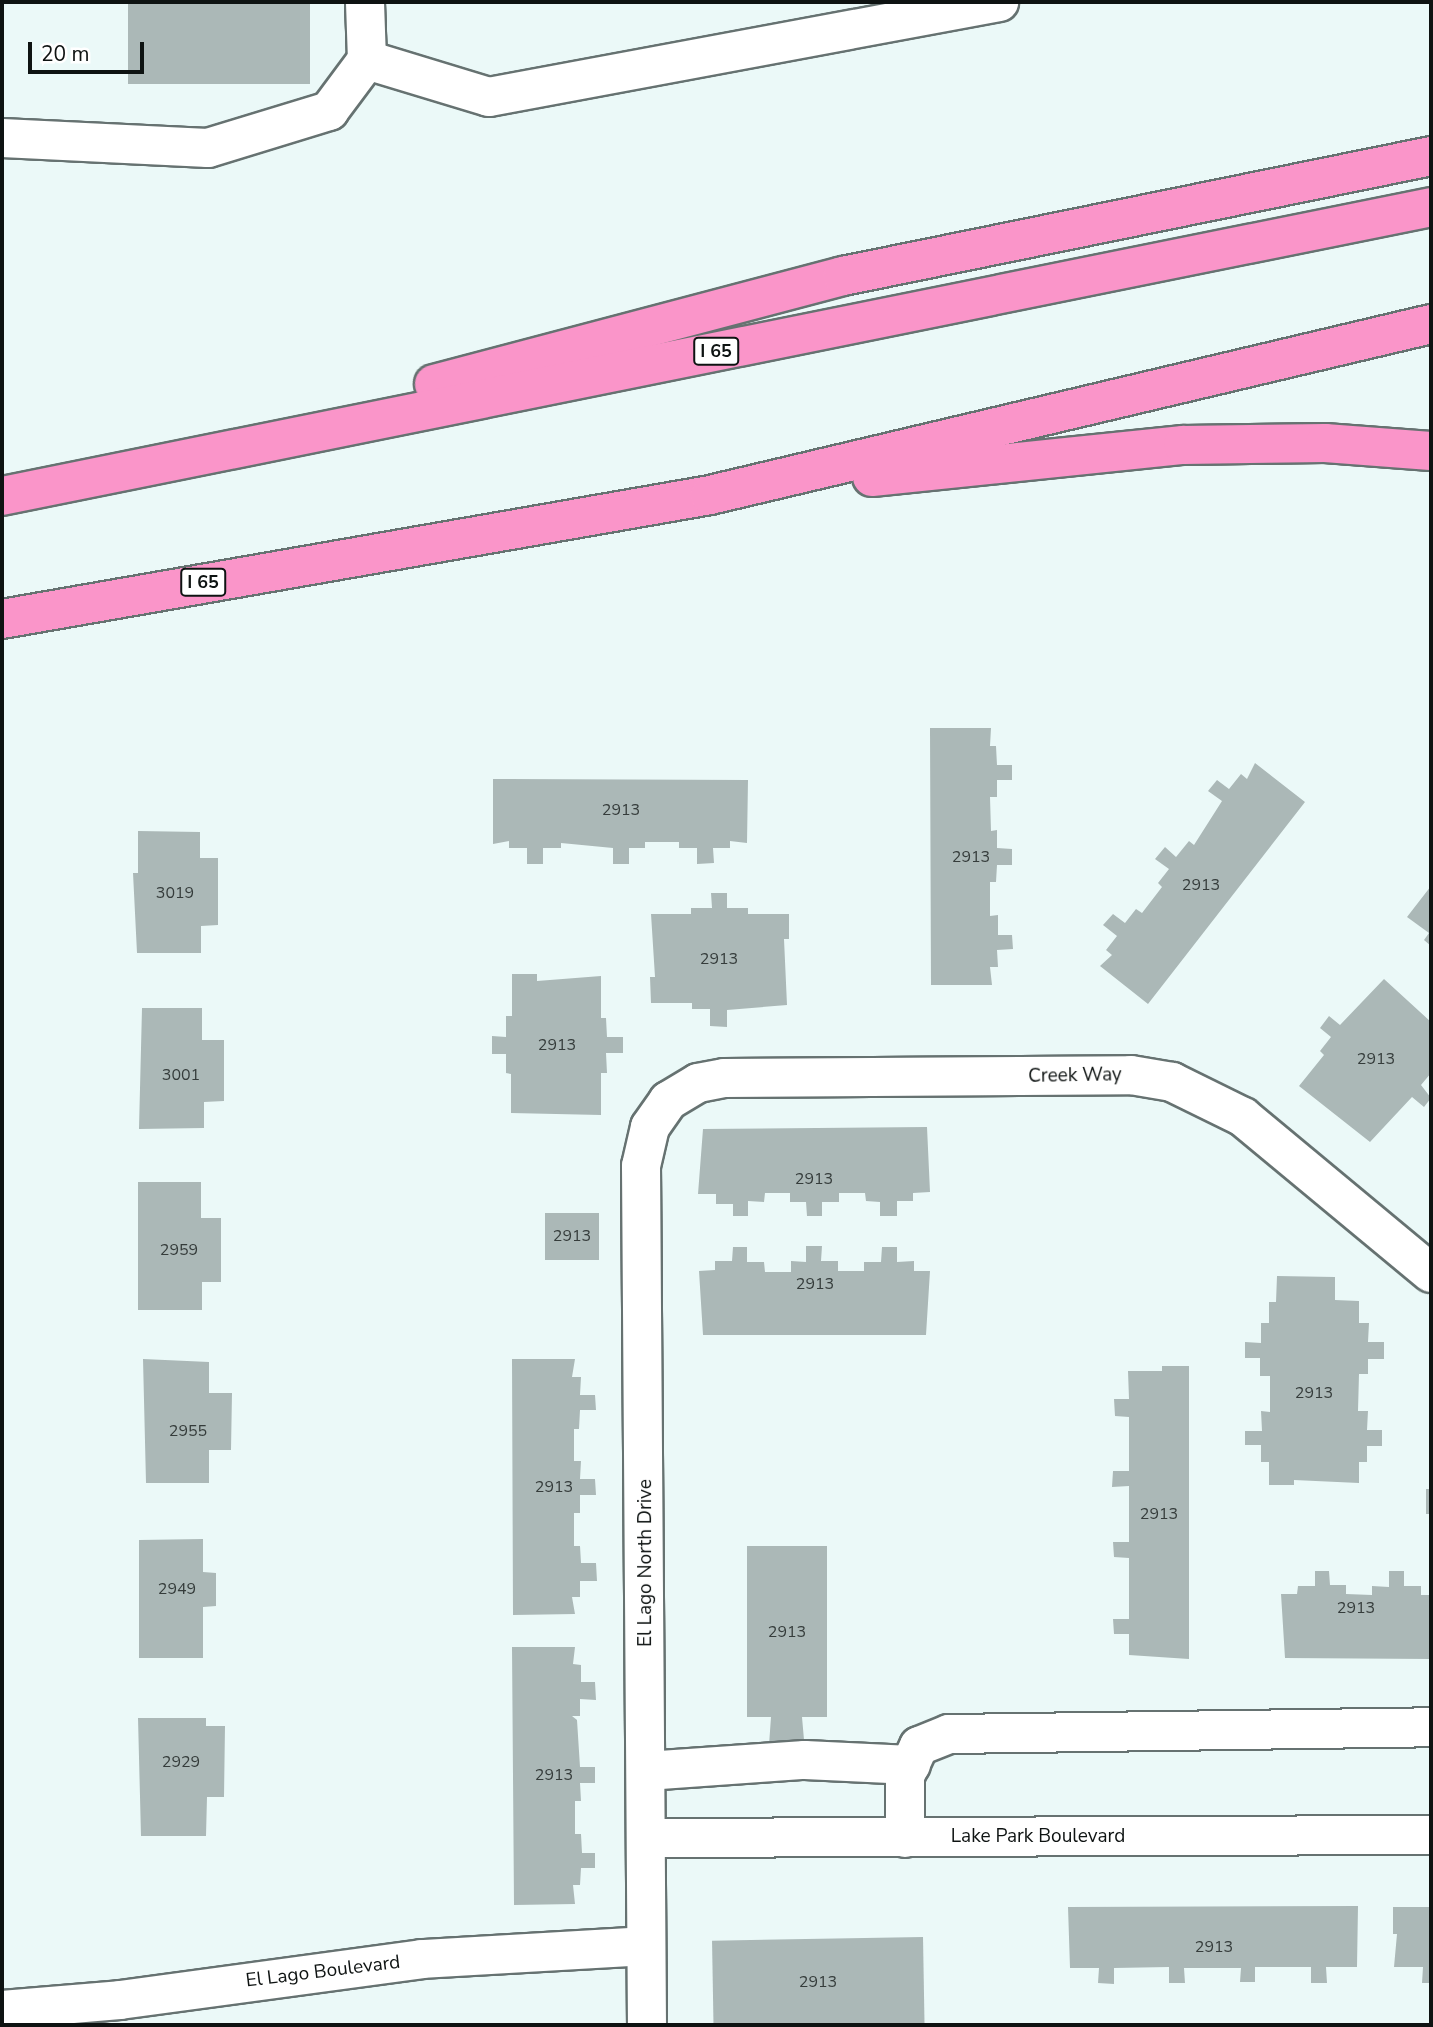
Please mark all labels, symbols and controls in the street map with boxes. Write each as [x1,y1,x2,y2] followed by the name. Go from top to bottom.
[32,28,147,72] scale bar
[41,40,90,68] text: 20 m
[692,337,740,366] road number: I 65
[178,568,228,596] road number: I 65
[602,800,640,820] house number: 2913
[952,847,990,867] house number: 2913
[1182,875,1220,895] house number: 2913
[156,883,194,903] house number: 3019
[700,949,738,969] house number: 2913
[538,1035,576,1055] house number: 2913
[1357,1049,1395,1069] house number: 2913
[1028,1064,1122,1088] street label: Creek Way
[162,1065,200,1085] house number: 3001
[795,1169,833,1189] house number: 2913
[553,1226,591,1246] house number: 2913
[160,1240,198,1260] house number: 2959
[796,1274,834,1294] house number: 2913
[1295,1383,1333,1403] house number: 2913
[169,1421,207,1441] house number: 2955
[535,1477,573,1497] house number: 2913
[635,1479,657,1647] street label: El Lago North Drive
[1140,1504,1178,1524] house number: 2913
[158,1579,196,1599] house number: 2949
[1337,1598,1375,1618] house number: 2913
[768,1622,806,1642] house number: 2913
[162,1752,200,1772] house number: 2929
[535,1765,573,1785] house number: 2913
[951,1826,1125,1848] street label: Lake Park Boulevard
[1195,1937,1233,1957] house number: 2913
[244,1951,402,1993] street label: El Lago Boulevard
[799,1972,837,1992] house number: 2913

